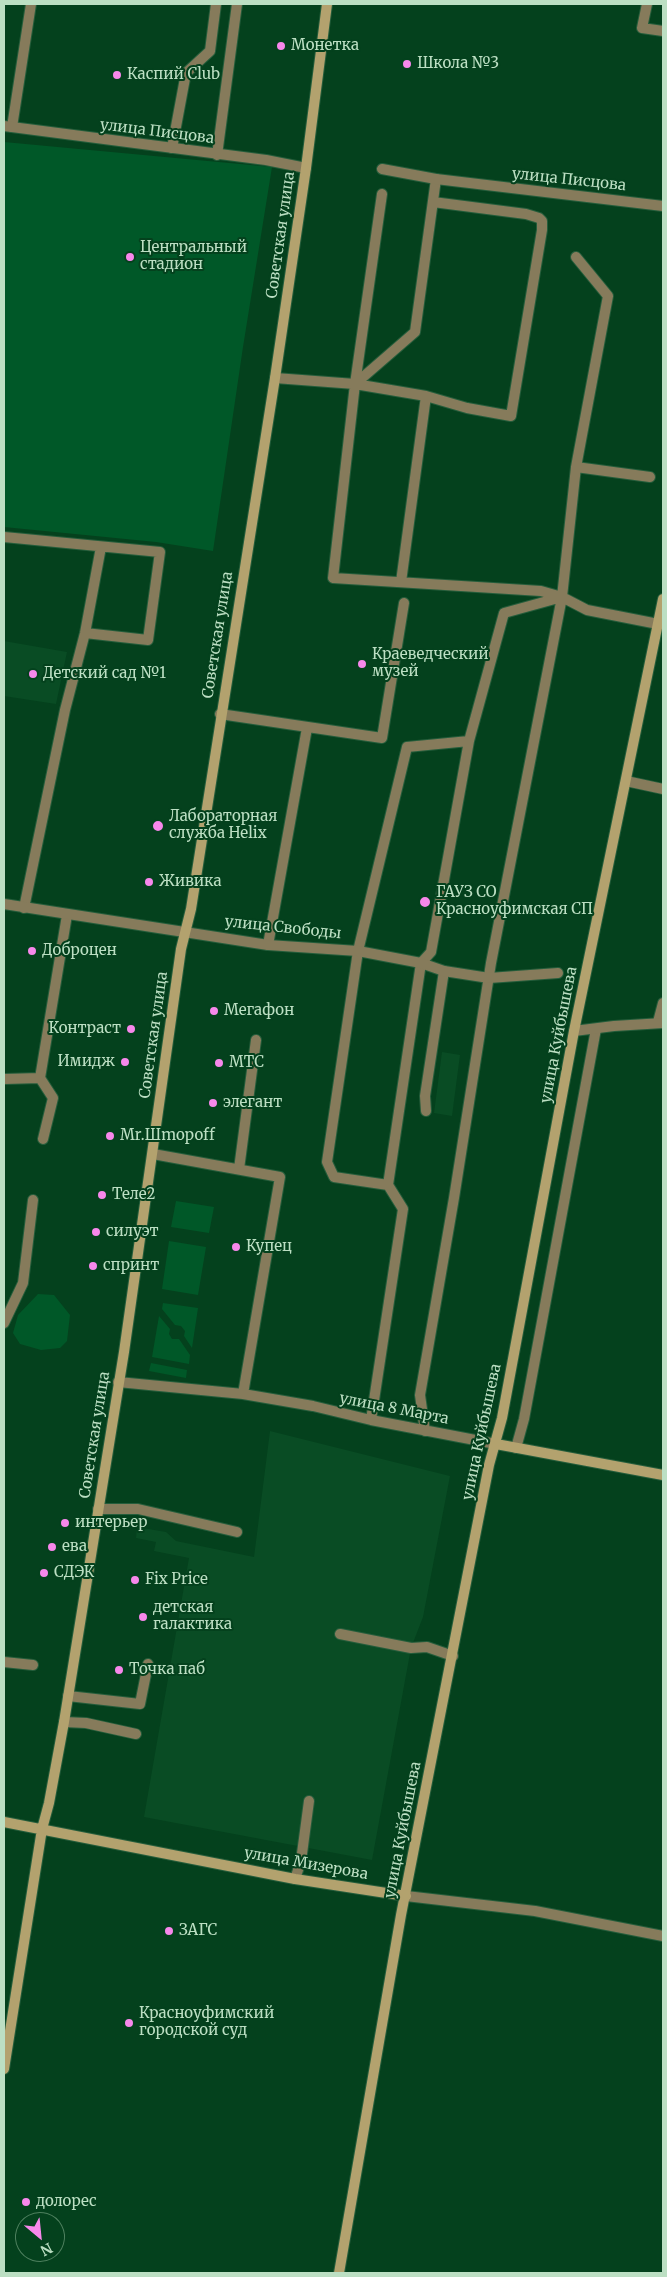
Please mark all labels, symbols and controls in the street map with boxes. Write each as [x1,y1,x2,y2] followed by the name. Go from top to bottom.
[291,37,359,55] place label: Монетка
[275,40,287,52] marker: Монетка
[417,55,499,73] place label: Школа №3
[401,58,413,70] marker: Школа №3
[127,66,220,84] place label: Каспий Club
[111,69,123,81] marker: Каспий Club
[99,116,215,148] street label: улица Писцова
[511,165,627,195] street label: улица Писцова
[263,170,299,300] street label: Советская улица
[140,239,247,274] place label: Центральный стадион
[124,251,136,263] marker: Центральный стадион
[199,570,237,700] street label: Советская улица
[372,646,489,681] place label: Краеведческий музей
[356,658,368,670] marker: Краеведческий музей
[43,665,166,683] place label: Детский сад №1
[27,668,39,680] marker: Детский сад №1
[169,808,277,843] place label: Лабораторная служба Helix
[151,819,165,833] marker: Лабораторная служба Helix
[159,873,222,891] place label: Живика
[143,876,155,888] marker: Живика
[436,884,593,919] place label: ГАУЗ СО Красноуфимская СП
[418,895,432,909] marker: ГАУЗ СО Красноуфимская СП
[224,913,342,943] street label: улица Свободы
[42,942,117,960] place label: Доброцен
[26,945,38,957] marker: Доброцен
[537,965,581,1105] street label: улица Куйбышева
[136,970,172,1100] street label: Советская улица
[224,1002,294,1020] place label: Мегафон
[208,1005,220,1017] marker: Мегафон
[48,1020,121,1038] place label: Контраст
[125,1023,137,1035] marker: Контраст
[58,1053,115,1071] place label: Имидж
[229,1054,264,1072] place label: МТС
[119,1056,131,1068] marker: Имидж
[213,1057,225,1069] marker: МТС
[223,1094,282,1112] place label: элегант
[207,1097,219,1109] marker: элегант
[120,1127,215,1145] place label: Mr.Шmopoff
[104,1130,116,1142] marker: Mr.Шmopoff
[112,1186,155,1204] place label: Теле2
[96,1189,108,1201] marker: Теле2
[106,1223,159,1241] place label: силуэт
[90,1226,102,1238] marker: силуэт
[246,1238,292,1256] place label: Купец
[230,1241,242,1253] marker: Купец
[103,1257,159,1275] place label: спринт
[87,1260,99,1272] marker: спринт
[459,1362,505,1502] street label: улица Куйбышева
[76,1370,114,1500] street label: Советская улица
[338,1390,450,1428] street label: улица 8 Марта
[75,1514,147,1532] place label: интерьер
[59,1517,71,1529] marker: интерьер
[62,1538,87,1556] place label: ева
[46,1541,58,1553] marker: ева
[54,1564,94,1582] place label: СДЭК
[38,1567,50,1579] marker: СДЭК
[145,1571,208,1589] place label: Fix Price
[129,1574,141,1586] marker: Fix Price
[153,1599,232,1634] place label: детская галактика
[137,1611,149,1623] marker: детская галактика
[129,1661,205,1679] place label: Точка паб
[113,1664,125,1676] marker: Точка паб
[381,1760,425,1900] street label: улица Куйбышева
[243,1844,369,1884] street label: улица Мизерова
[179,1922,217,1940] place label: ЗАГС
[163,1925,175,1937] marker: ЗАГС
[139,2005,274,2040] place label: Красноуфимский городской суд
[123,2017,135,2029] marker: Красноуфимский городской суд
[36,2193,97,2211] place label: долорес
[20,2196,32,2208] marker: долорес
[15,2212,65,2262] north arrow
[37,2239,56,2260] text: N

